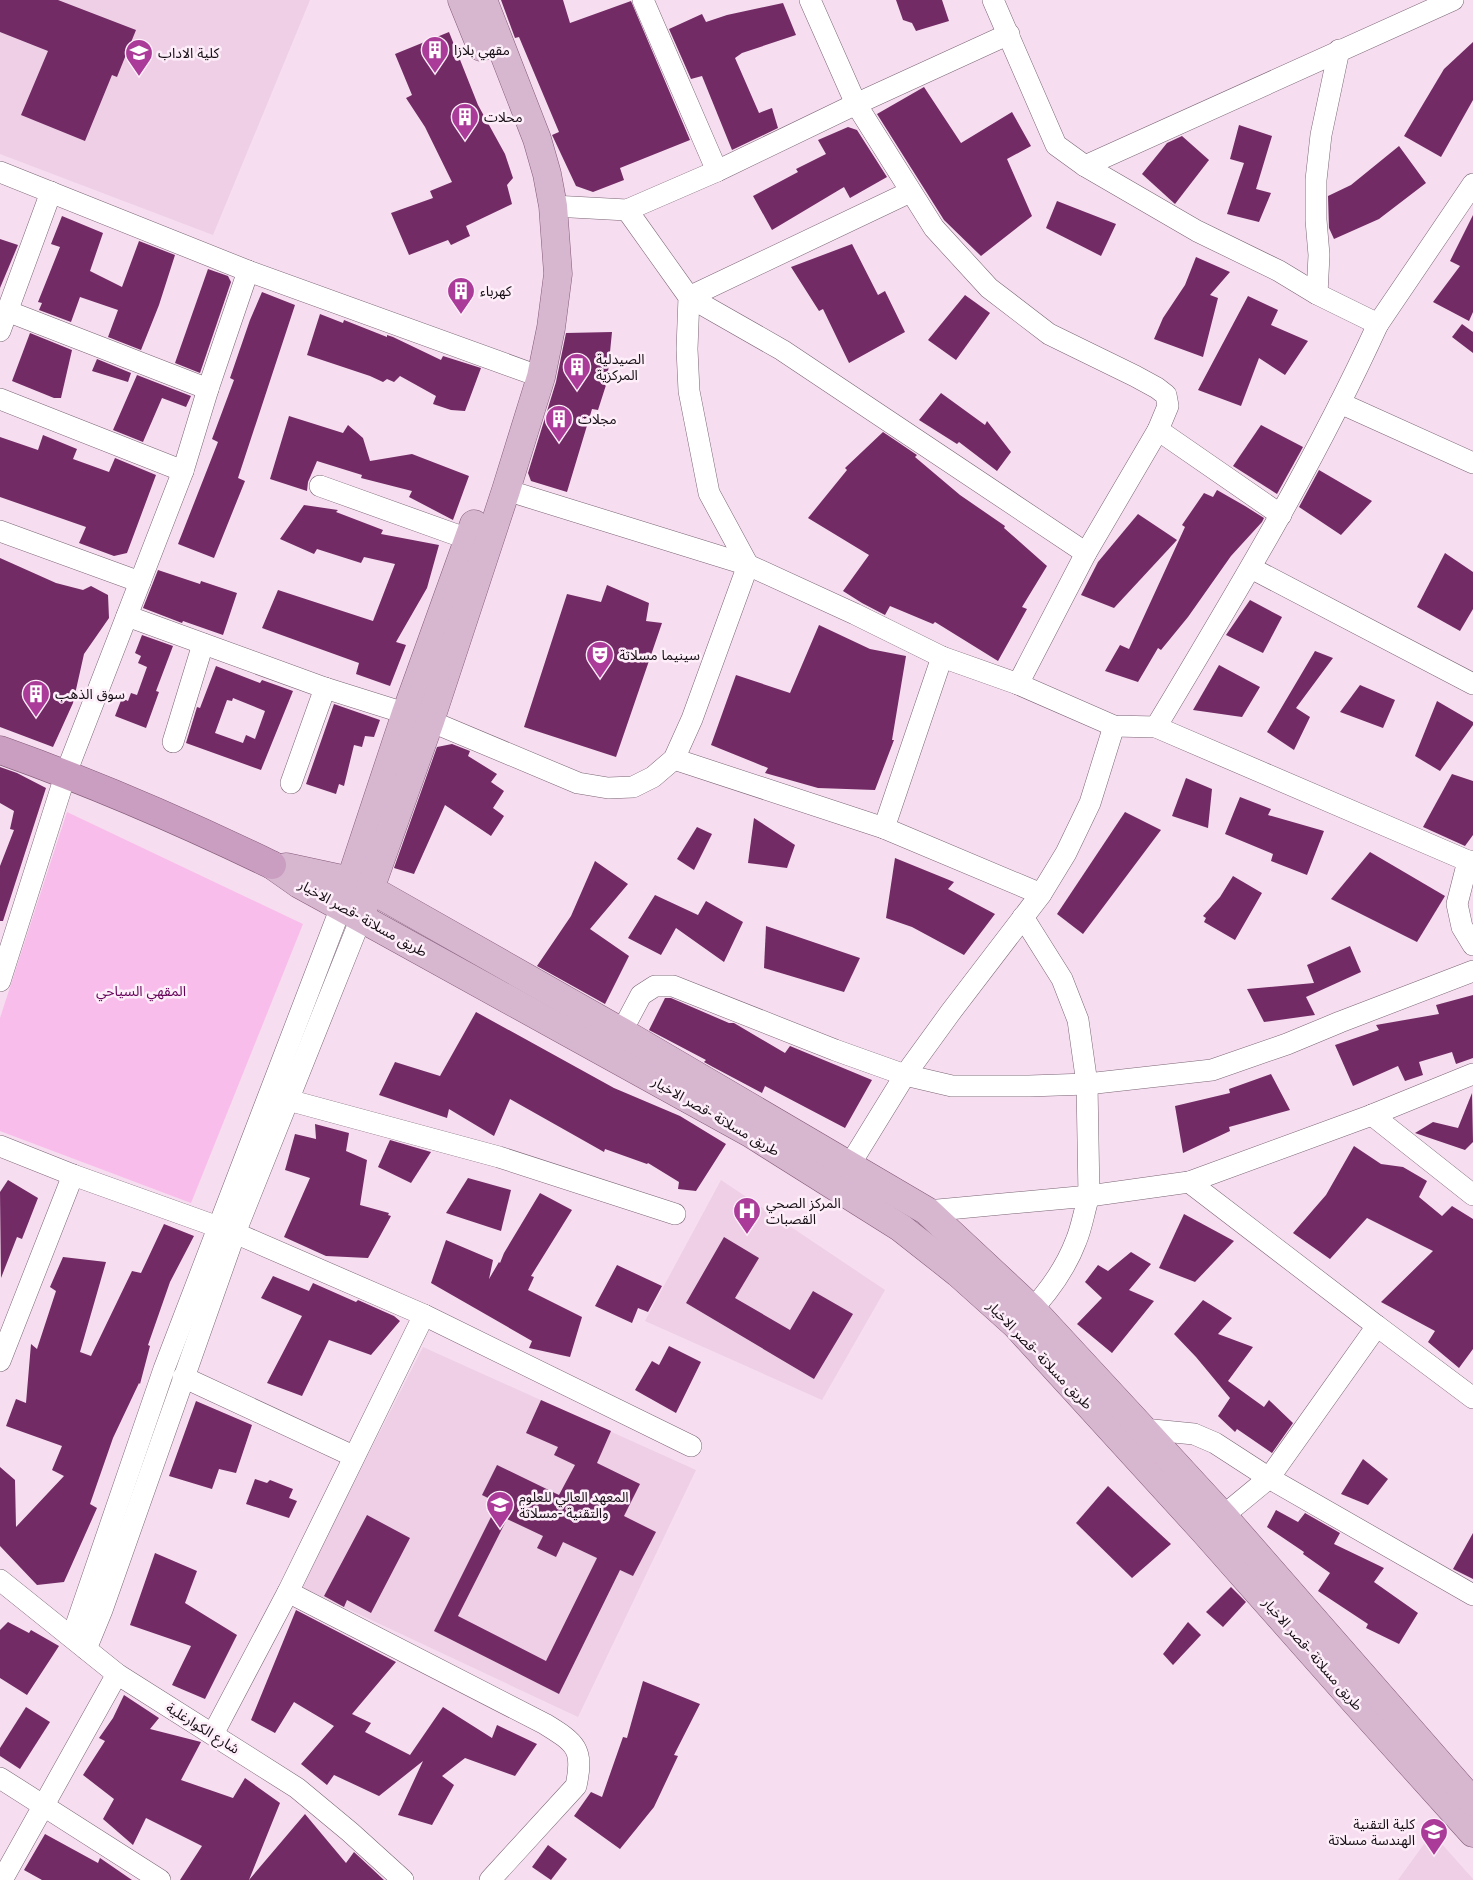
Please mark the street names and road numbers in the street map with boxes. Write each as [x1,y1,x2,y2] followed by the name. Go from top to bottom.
[294,876,430,962] street label: طريق مسلاتة -قصر الاخيار
[648,1072,782,1161] street label: طريق مسلاتة -قصر الاخيار
[982,1297,1096,1414] street label: طريق مسلاتة -قصر الاخيار
[1257,1594,1366,1715] street label: طريق مسلاتة -قصر الاخيار
[162,1699,243,1759] street label: شارع الكوارغلية

